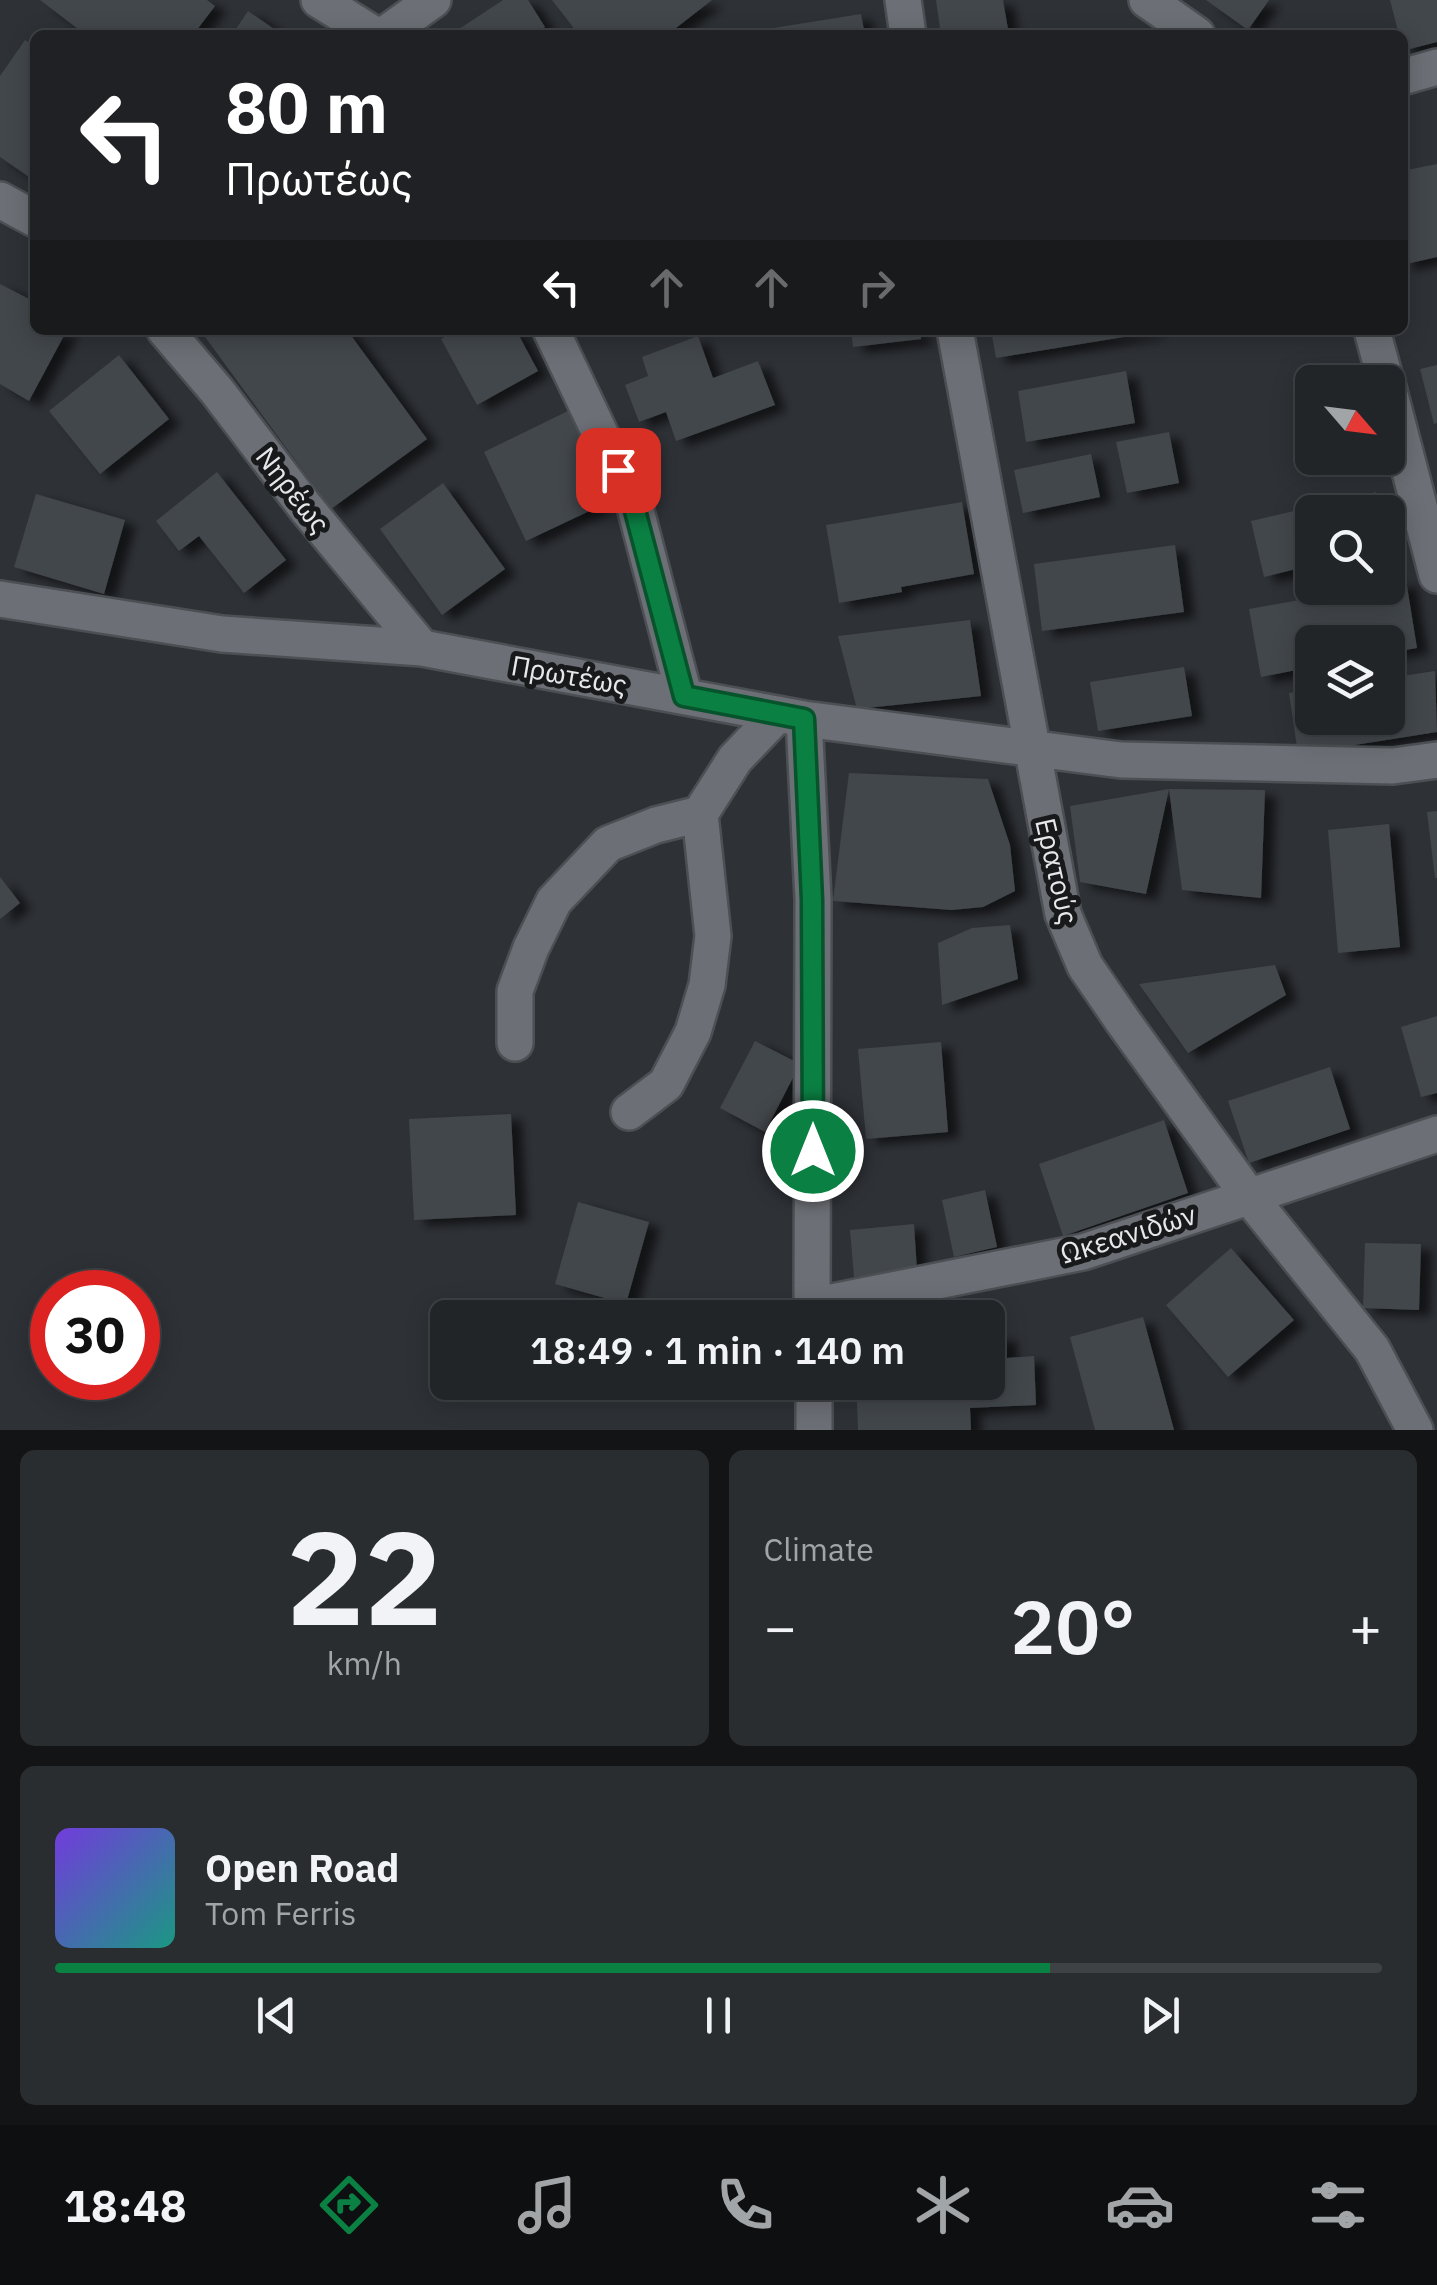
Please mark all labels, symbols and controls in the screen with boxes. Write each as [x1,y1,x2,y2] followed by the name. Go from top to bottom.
[225,61,388,152] text: 80 m
[60,70,190,200] icon: left
[225,149,413,207] text: Πρωτέως
[534,260,589,315] icon: left
[639,260,694,315] icon: ahead
[744,260,799,315] icon: ahead
[849,260,904,315] icon: right
[1295,365,1405,475] north arrow
[1295,365,1405,735] map controls
[576,428,661,513] pin
[248,439,339,540] street label: Νηρέως
[591,443,646,498] icon: arrive
[1295,495,1405,605] button: search
[1295,625,1405,735] button: layers
[508,646,630,703] street label: Πρωτέως
[1027,814,1088,928] street label: Ερατούς
[761,1099,865,1203] position arrow
[1055,1195,1200,1272] street label: Ωκεανιδών
[30,1270,160,1400] speed limit sign: 30
[530,1325,905,1374] text: 18:49 · 1 min · 140 m
[286,1492,442,1661] text: 22
[764,1528,874,1570] text: Climate
[1010,1577,1135,1675] text: 20°
[764,1591,797,1662] text: −
[1349,1591,1382,1662] text: +
[327,1642,402,1684] text: km/h
[205,1843,399,1892] text: Open Road
[205,1892,356,1934] text: Tom Ferris
[249,1988,304,2043] icon: previous
[691,1988,746,2043] icon: pause
[1133,1988,1188,2043] icon: next
[314,2170,384,2240] icon: directions
[512,2170,582,2240] icon: music
[710,2170,780,2240] icon: phone
[908,2170,978,2240] icon: climate
[1105,2170,1175,2240] icon: car
[1303,2170,1373,2240] icon: filters
[64,2176,187,2234] text: 18:48

